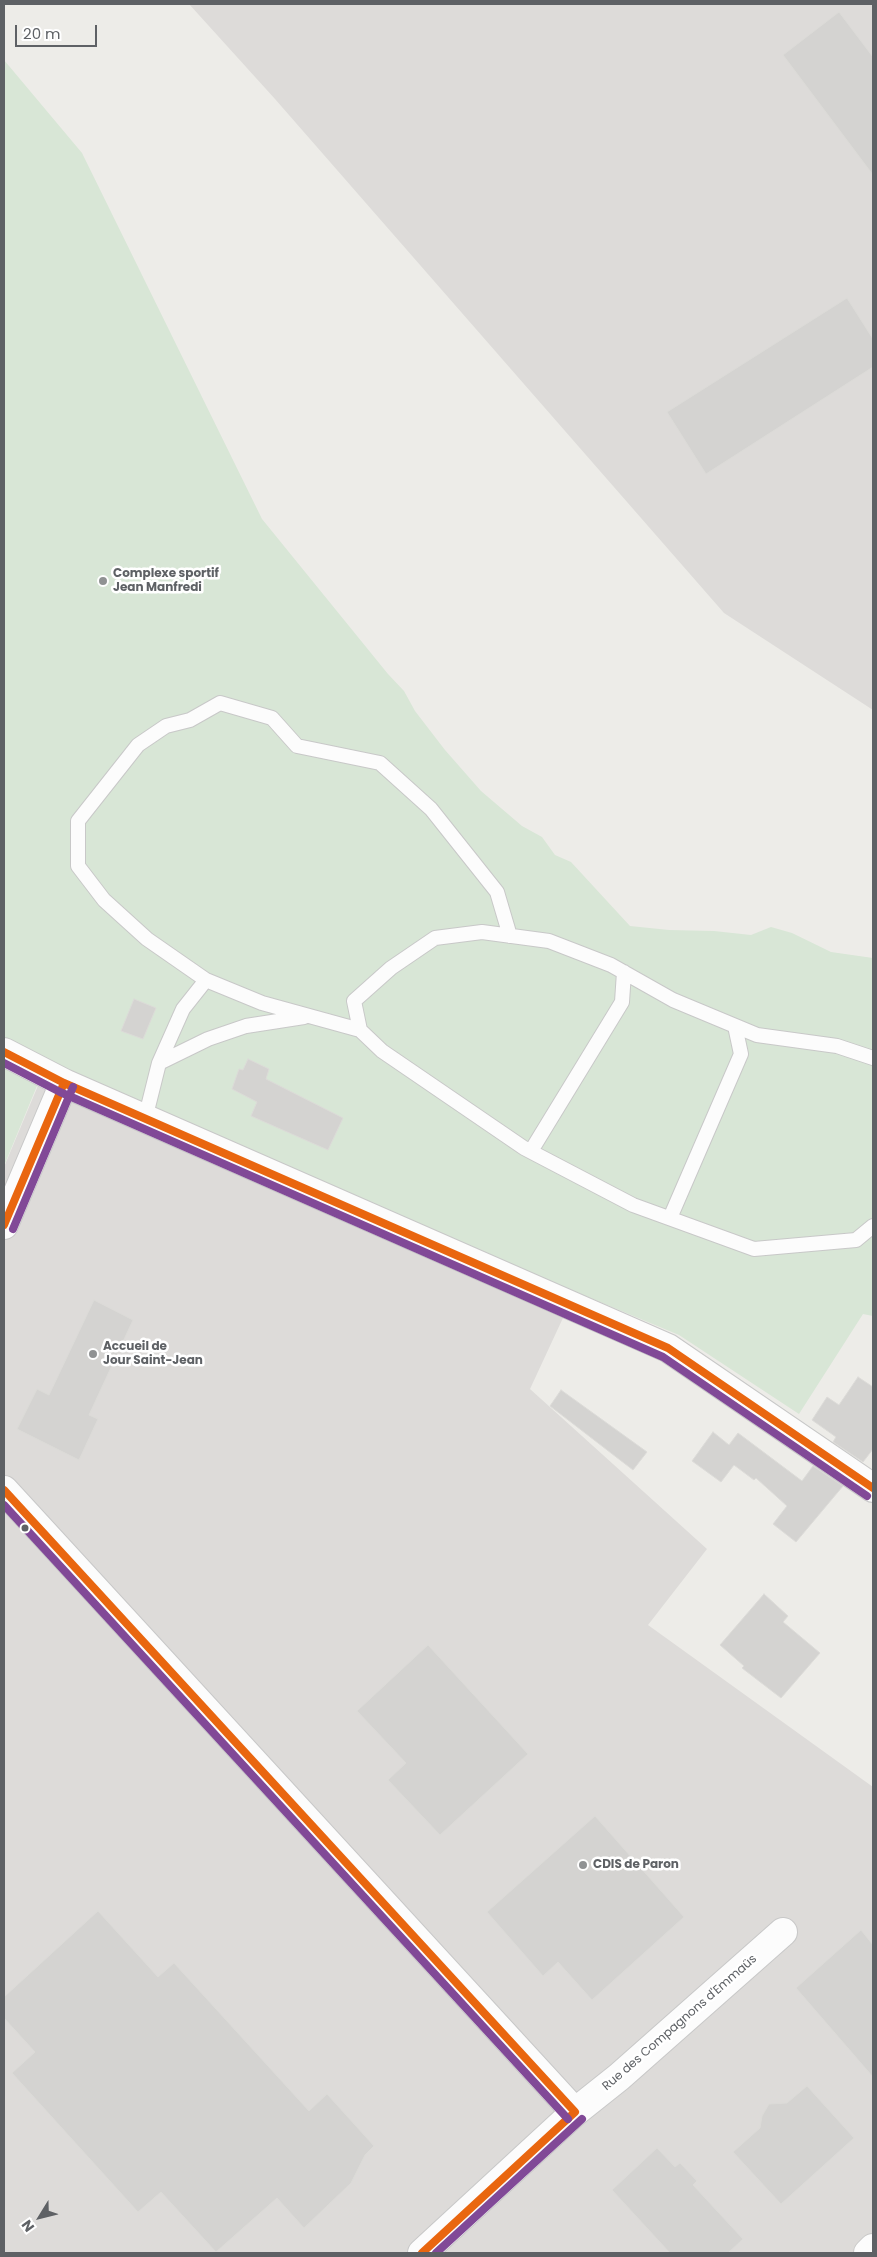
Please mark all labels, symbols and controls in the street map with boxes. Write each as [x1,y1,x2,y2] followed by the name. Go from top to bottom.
[18,15,100,47] scale bar
[23,23,61,44] text: 20 m
[113,567,219,595] place label: Complexe sportif Jean Manfredi
[97,575,109,587] marker: Complexe sportif Jean Manfredi
[103,1340,203,1368] place label: Accueil de Jour Saint-Jean
[87,1348,99,1360] marker: Accueil de Jour Saint-Jean
[20,1523,30,1533] unlabelled marker
[593,1858,679,1872] place label: CDIS de Paron
[577,1859,589,1871] marker: CDIS de Paron
[600,1952,760,2094] street label: Rue des Compagnons d'Emmaüs
[15,2192,65,2242] north arrow
[17,2216,39,2236] text: N

